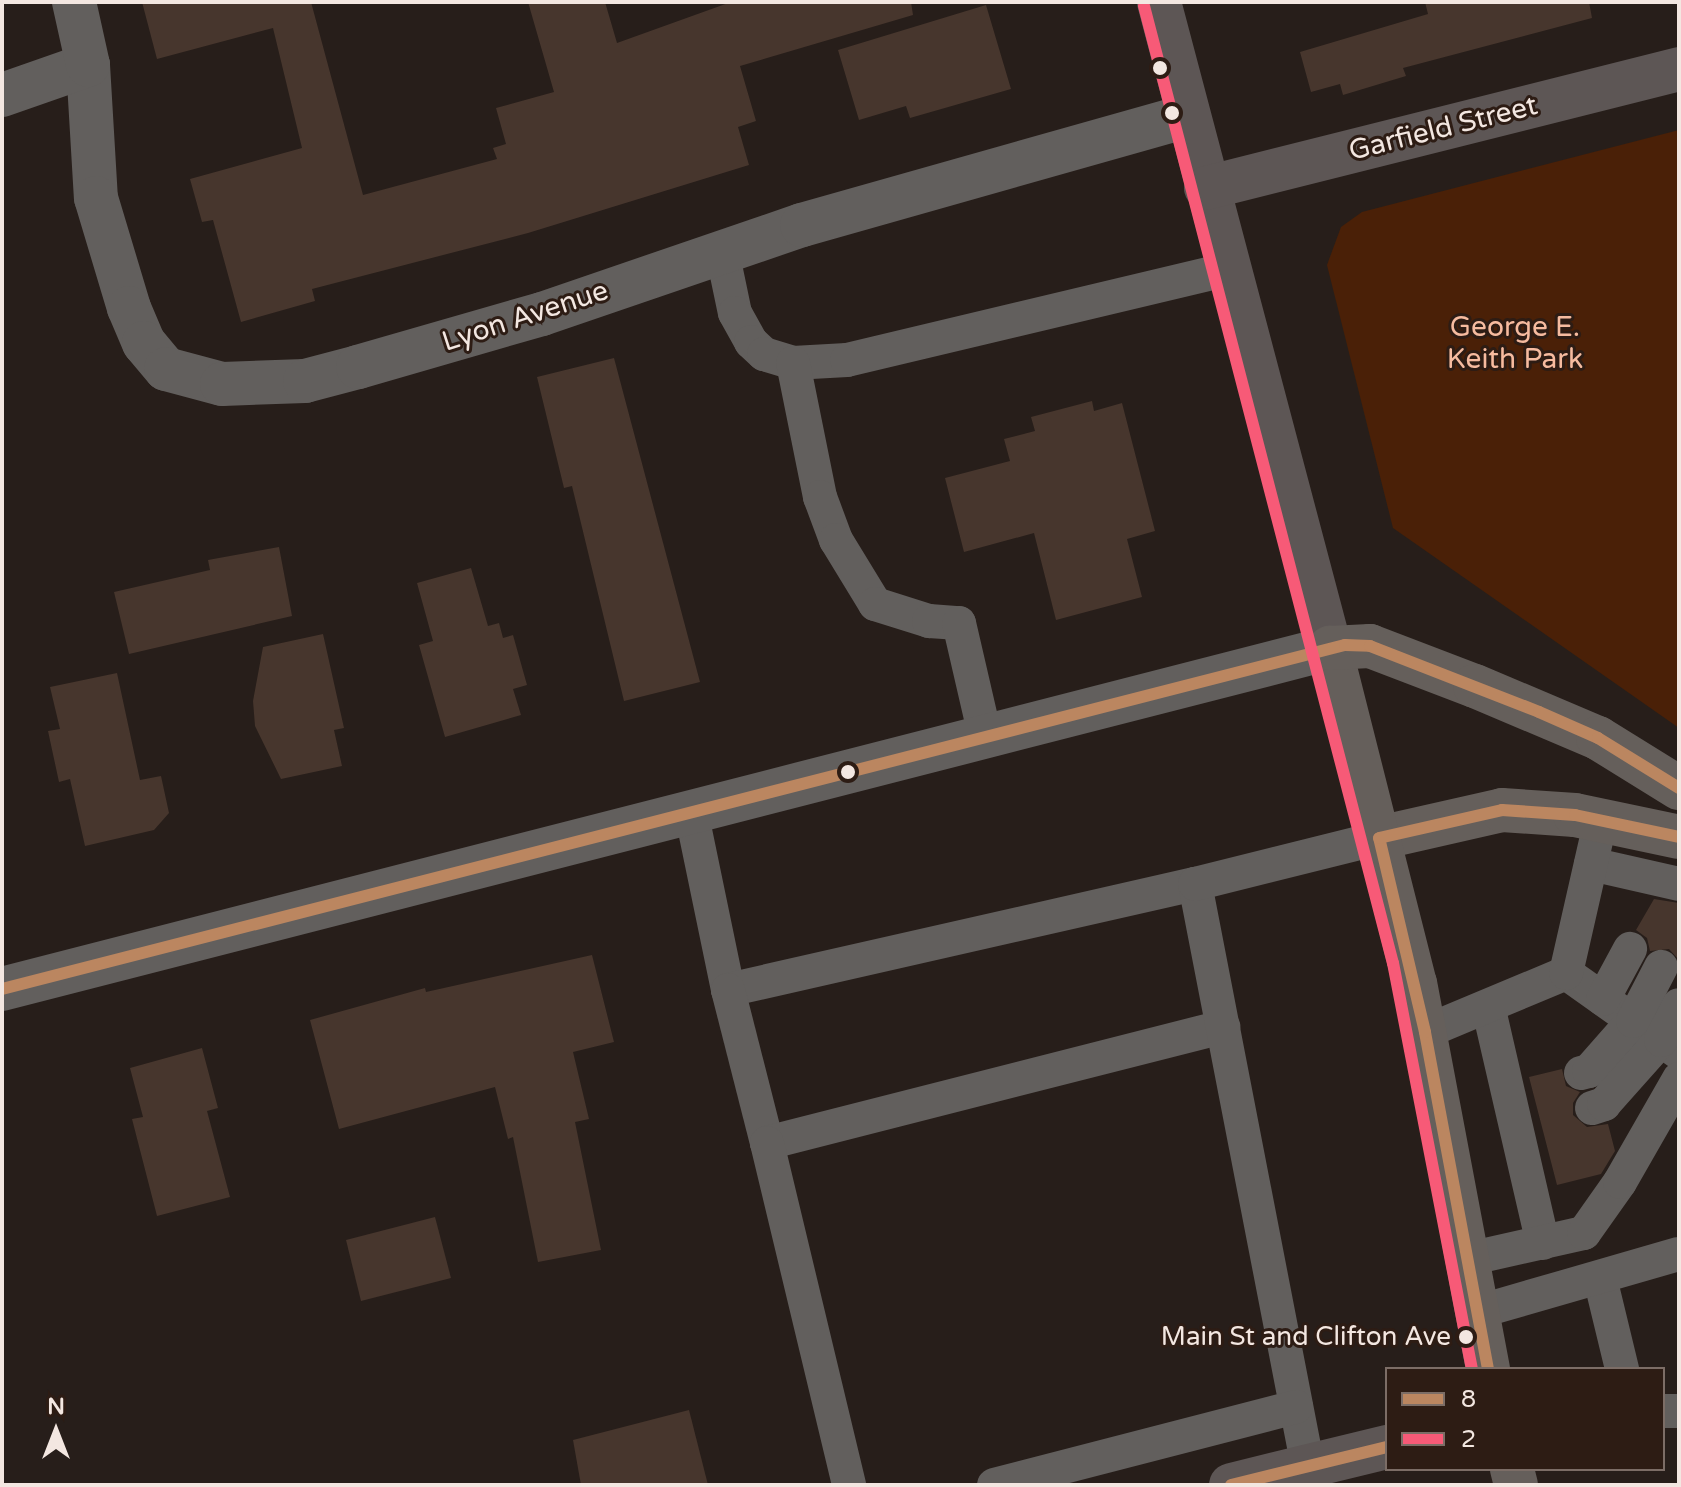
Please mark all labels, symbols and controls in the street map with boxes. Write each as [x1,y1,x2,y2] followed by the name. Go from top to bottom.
[1152,60,1168,76] unlabelled marker
[1345,88,1541,168] street label: Garfield Street
[1164,105,1180,121] unlabelled marker
[438,273,612,359] street label: Lyon Avenue
[1447,310,1583,376] park label: George E. Keith Park
[840,764,856,780] unlabelled marker
[1161,1321,1451,1353] place label: Main St and Clifton Ave
[1458,1329,1474,1345] marker: Main St and Clifton Ave
[1385,1367,1665,1471] legend
[1461,1385,1476,1414] text: 8
[16,1391,96,1471] north arrow
[47,1394,65,1420] text: N
[1461,1425,1476,1454] text: 2

